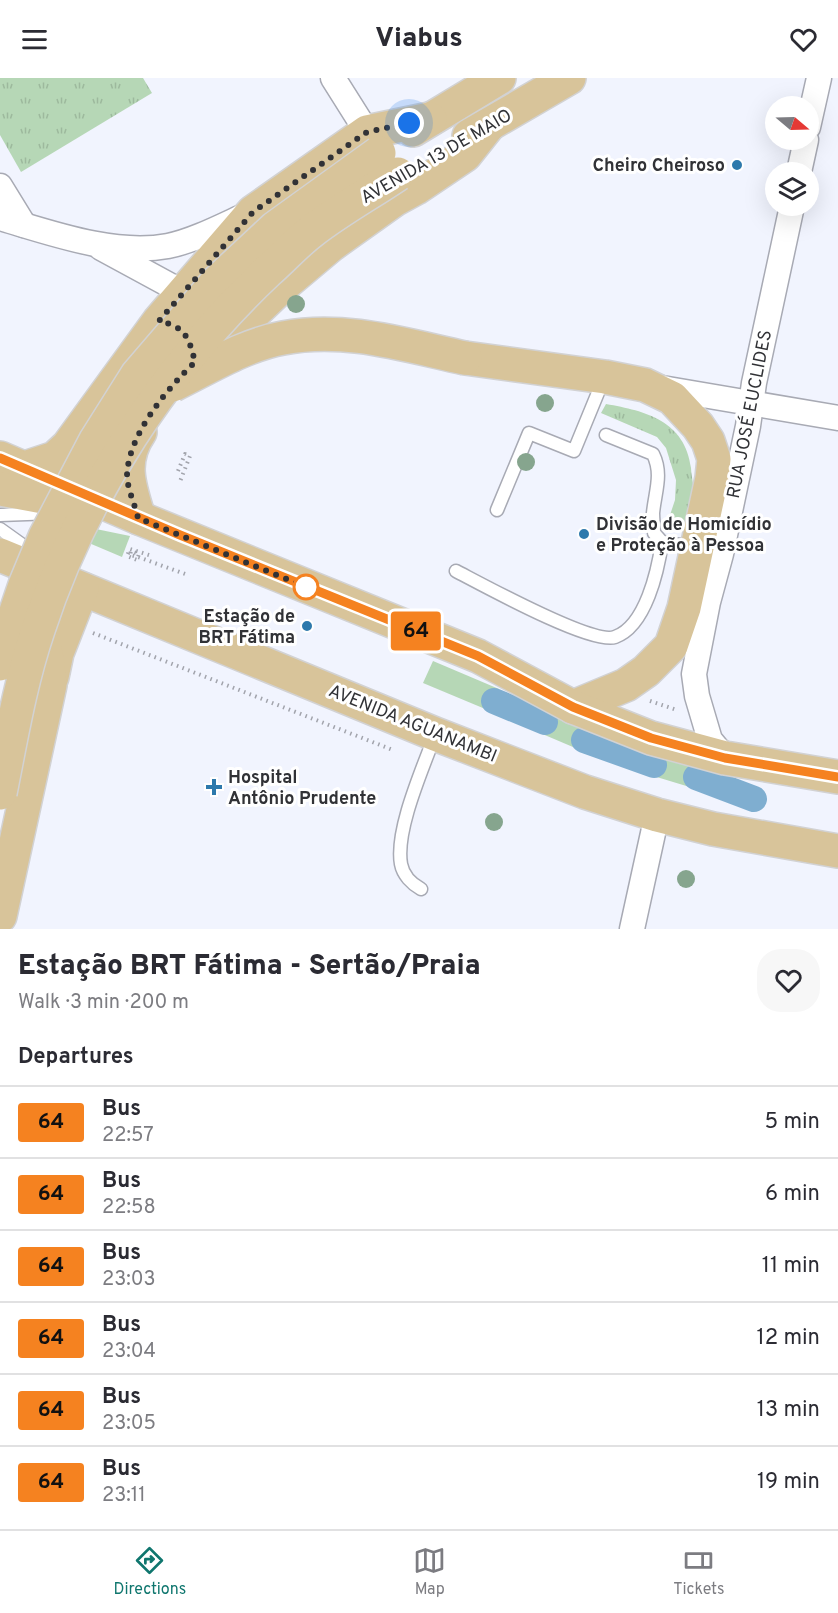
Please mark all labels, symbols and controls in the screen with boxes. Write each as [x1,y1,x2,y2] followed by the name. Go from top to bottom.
[375,22,463,56] text: Viabus
[18,23,51,56] icon: menu
[787,23,820,56] icon: heart
[765,96,819,150] north arrow
[765,96,819,216] map controls
[357,105,516,210] street label: AVENIDA 13 DE MAIO
[394,108,424,138] your location
[593,155,725,178] place label: Cheiro Cheiroso
[730,158,744,172] marker: Cheiro Cheiroso
[765,162,819,216] button: layers
[721,328,778,501] street label: RUA JOSÉ EUCLIDES
[596,514,772,558] place label: Divisão de Homicídio e Proteção à Pessoa
[577,527,591,541] marker: Divisão de Homicídio e Proteção à Pessoa
[293,574,319,600] unlabelled marker
[199,606,295,650] place label: Estação de BRT Fátima
[389,612,443,650] line badge: 64
[403,618,429,645] text: 64
[300,619,314,633] marker: Estação de BRT Fátima
[325,680,500,769] street label: AVENIDA AGUANAMBI
[228,767,376,811] place label: Hospital Antônio Prudente
[205,778,223,796] marker: Hospital Antônio Prudente
[18,949,481,985] text: Estação BRT Fátima - Sertão/Praia
[757,949,820,1012] button: heart
[18,990,189,1016] text: Walk · 3 min · 200 m
[18,1044,134,1071] text: Departures
[102,1096,141,1123] text: Bus
[38,1109,64,1136] text: 64
[765,1109,820,1136] text: 5 min
[102,1123,154,1149] text: 22:57
[102,1168,141,1195] text: Bus
[38,1181,64,1208] text: 64
[765,1181,820,1208] text: 6 min
[102,1195,156,1221] text: 22:58
[102,1240,141,1267] text: Bus
[38,1253,64,1280] text: 64
[762,1253,820,1280] text: 11 min
[102,1267,156,1293] text: 23:03
[102,1312,141,1339] text: Bus
[38,1325,64,1352] text: 64
[757,1325,820,1352] text: 12 min
[102,1339,156,1365] text: 23:04
[102,1384,141,1411] text: Bus
[38,1397,64,1424] text: 64
[757,1397,820,1424] text: 13 min
[102,1411,156,1437] text: 23:05
[102,1456,141,1483] text: Bus
[38,1469,64,1496] text: 64
[757,1469,820,1496] text: 19 min
[102,1483,146,1509] text: 23:11
[114,1544,186,1600] tab: Directions
[413,1544,446,1600] tab: Map
[673,1544,724,1600] tab: Tickets

